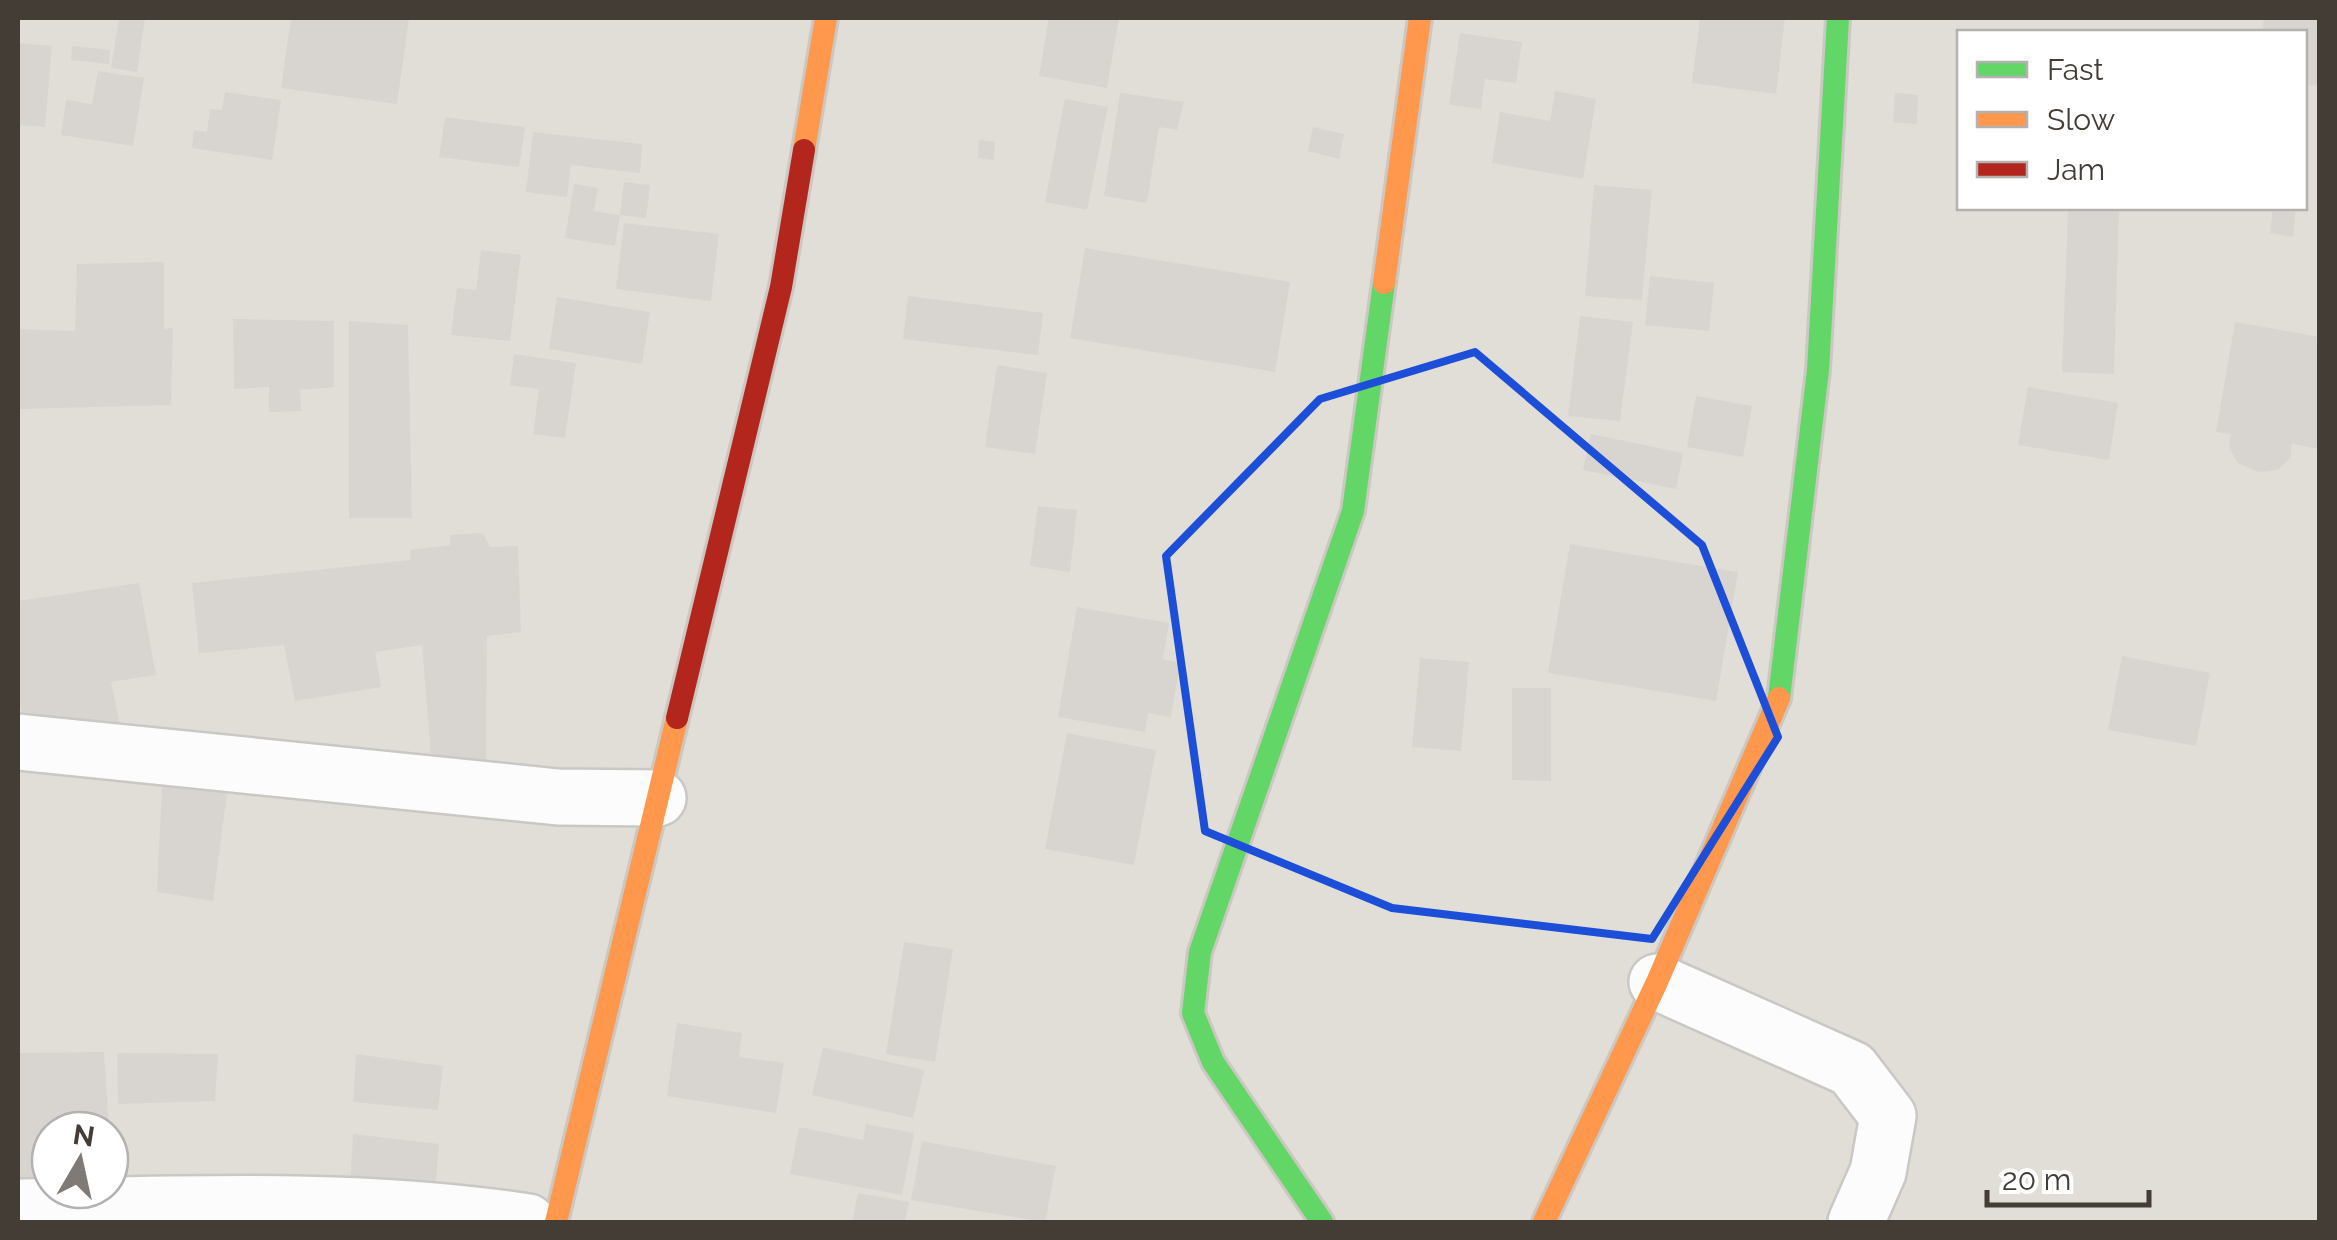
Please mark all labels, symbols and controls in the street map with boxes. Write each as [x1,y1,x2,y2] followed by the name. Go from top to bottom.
[1957,30,2307,210] legend
[2047,52,2104,87] text: Fast
[2047,102,2115,137] text: Slow
[2047,152,2105,187] text: Jam
[30,1110,130,1210] north arrow
[71,1118,97,1154] text: N
[1987,1145,2150,1207] scale bar
[2002,1162,2071,1197] text: 20 m

